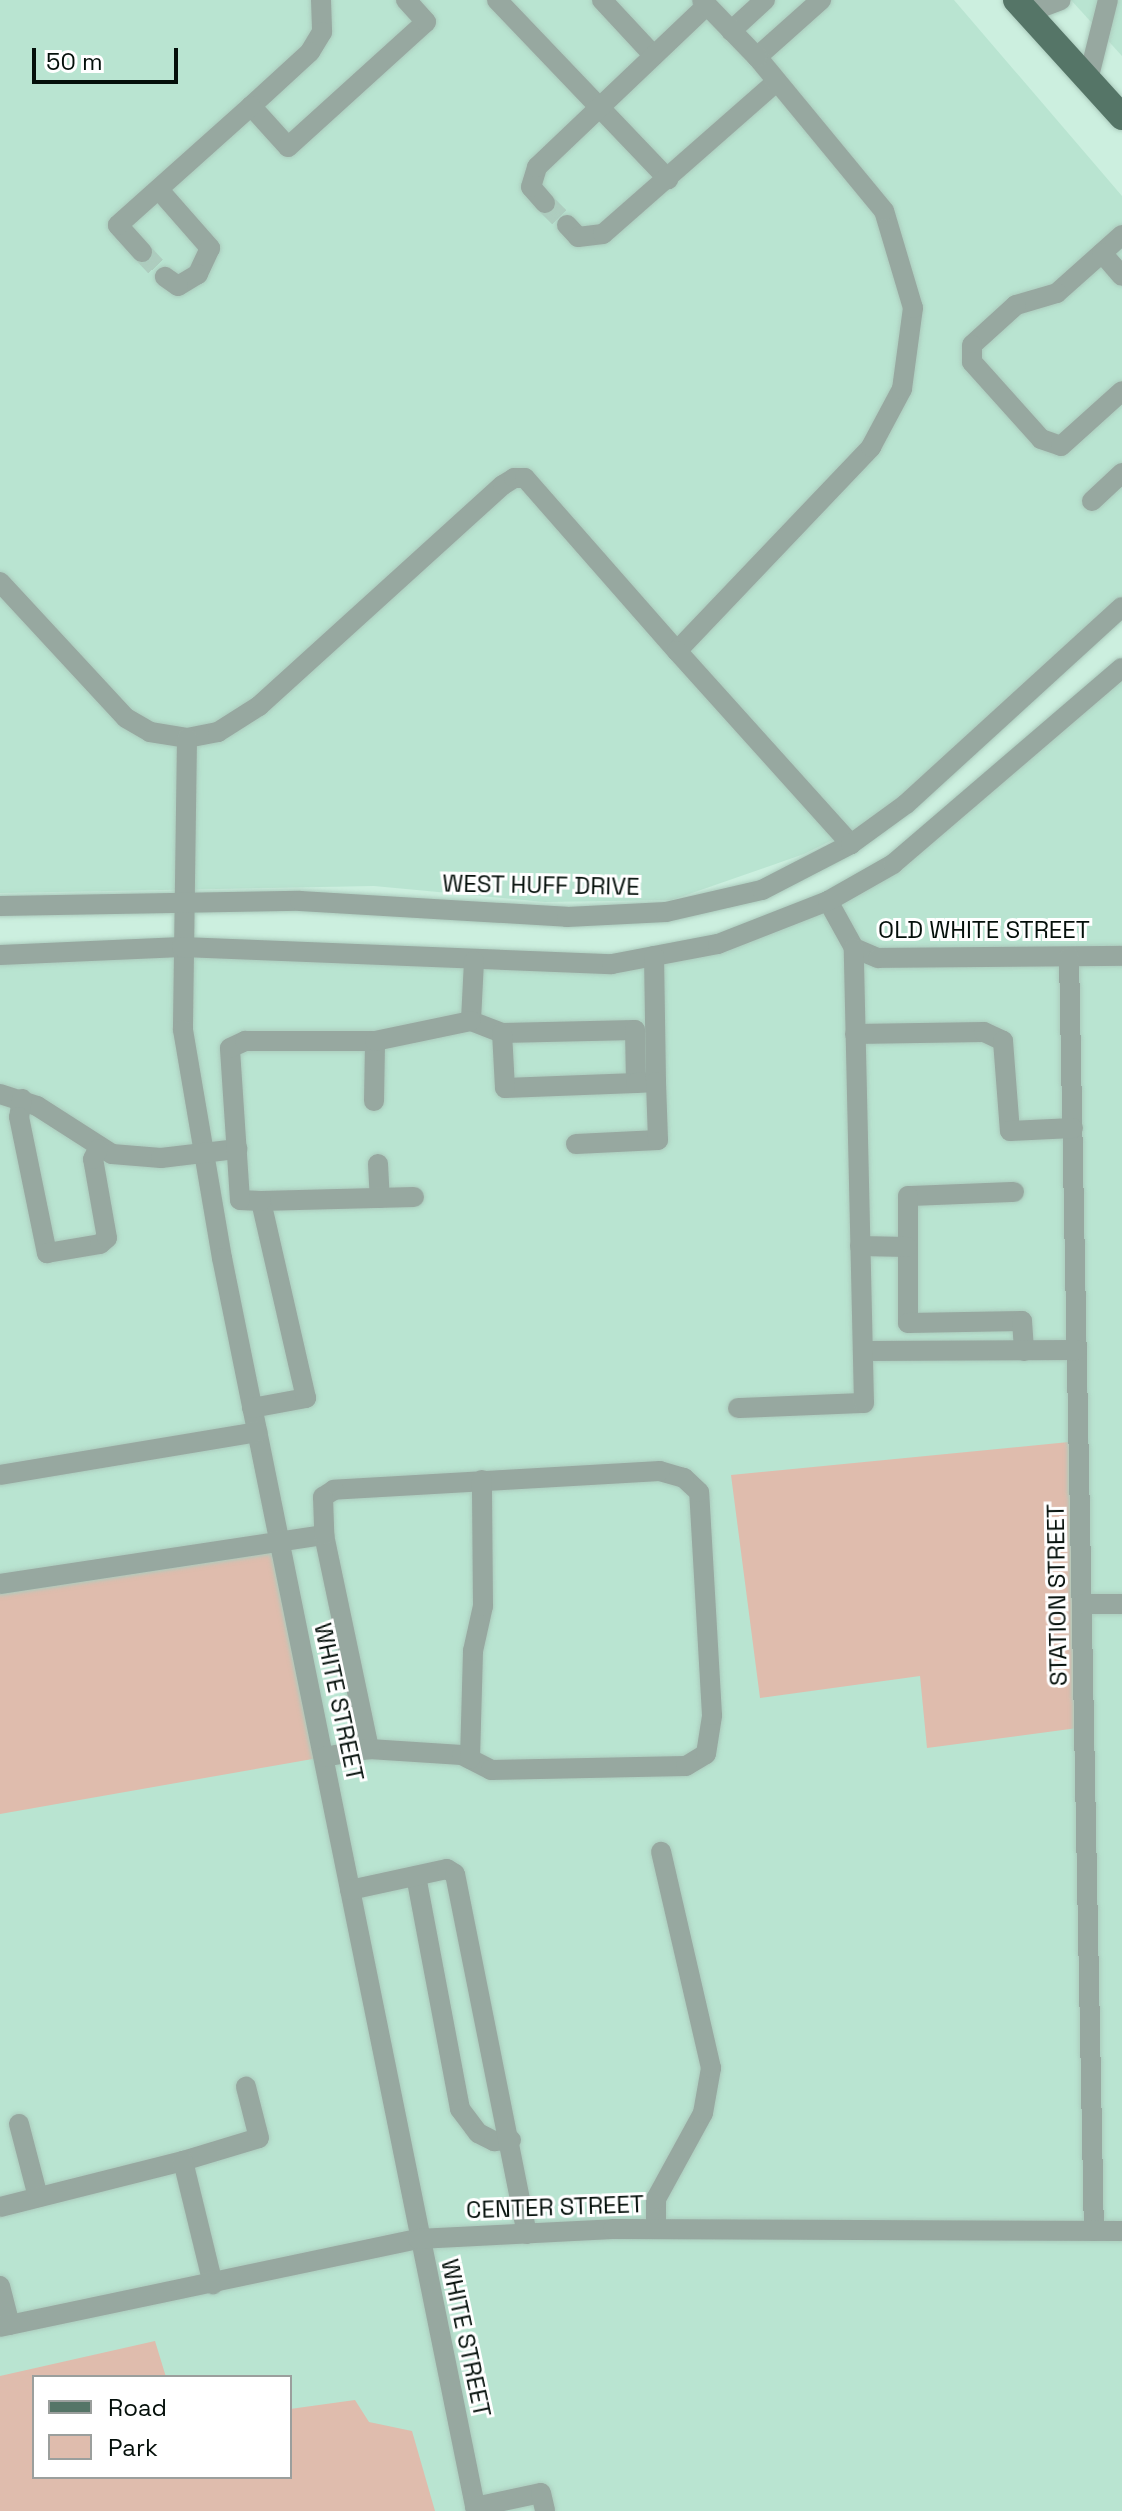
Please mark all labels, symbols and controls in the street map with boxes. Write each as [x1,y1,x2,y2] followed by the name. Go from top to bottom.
[36,32,182,82] scale bar
[46,46,103,77] text: 50 m
[442,869,640,901] street label: WEST HUFF DRIVE
[878,916,1090,944] street label: OLD WHITE STREET
[1041,1504,1073,1686] street label: STATION STREET
[308,1620,370,1784] street label: WHITE STREET
[465,2189,645,2225] street label: CENTER STREET
[435,2256,497,2420] street label: WHITE STREET
[32,2375,292,2479] legend
[108,2392,167,2423] text: Road
[108,2432,158,2463] text: Park

